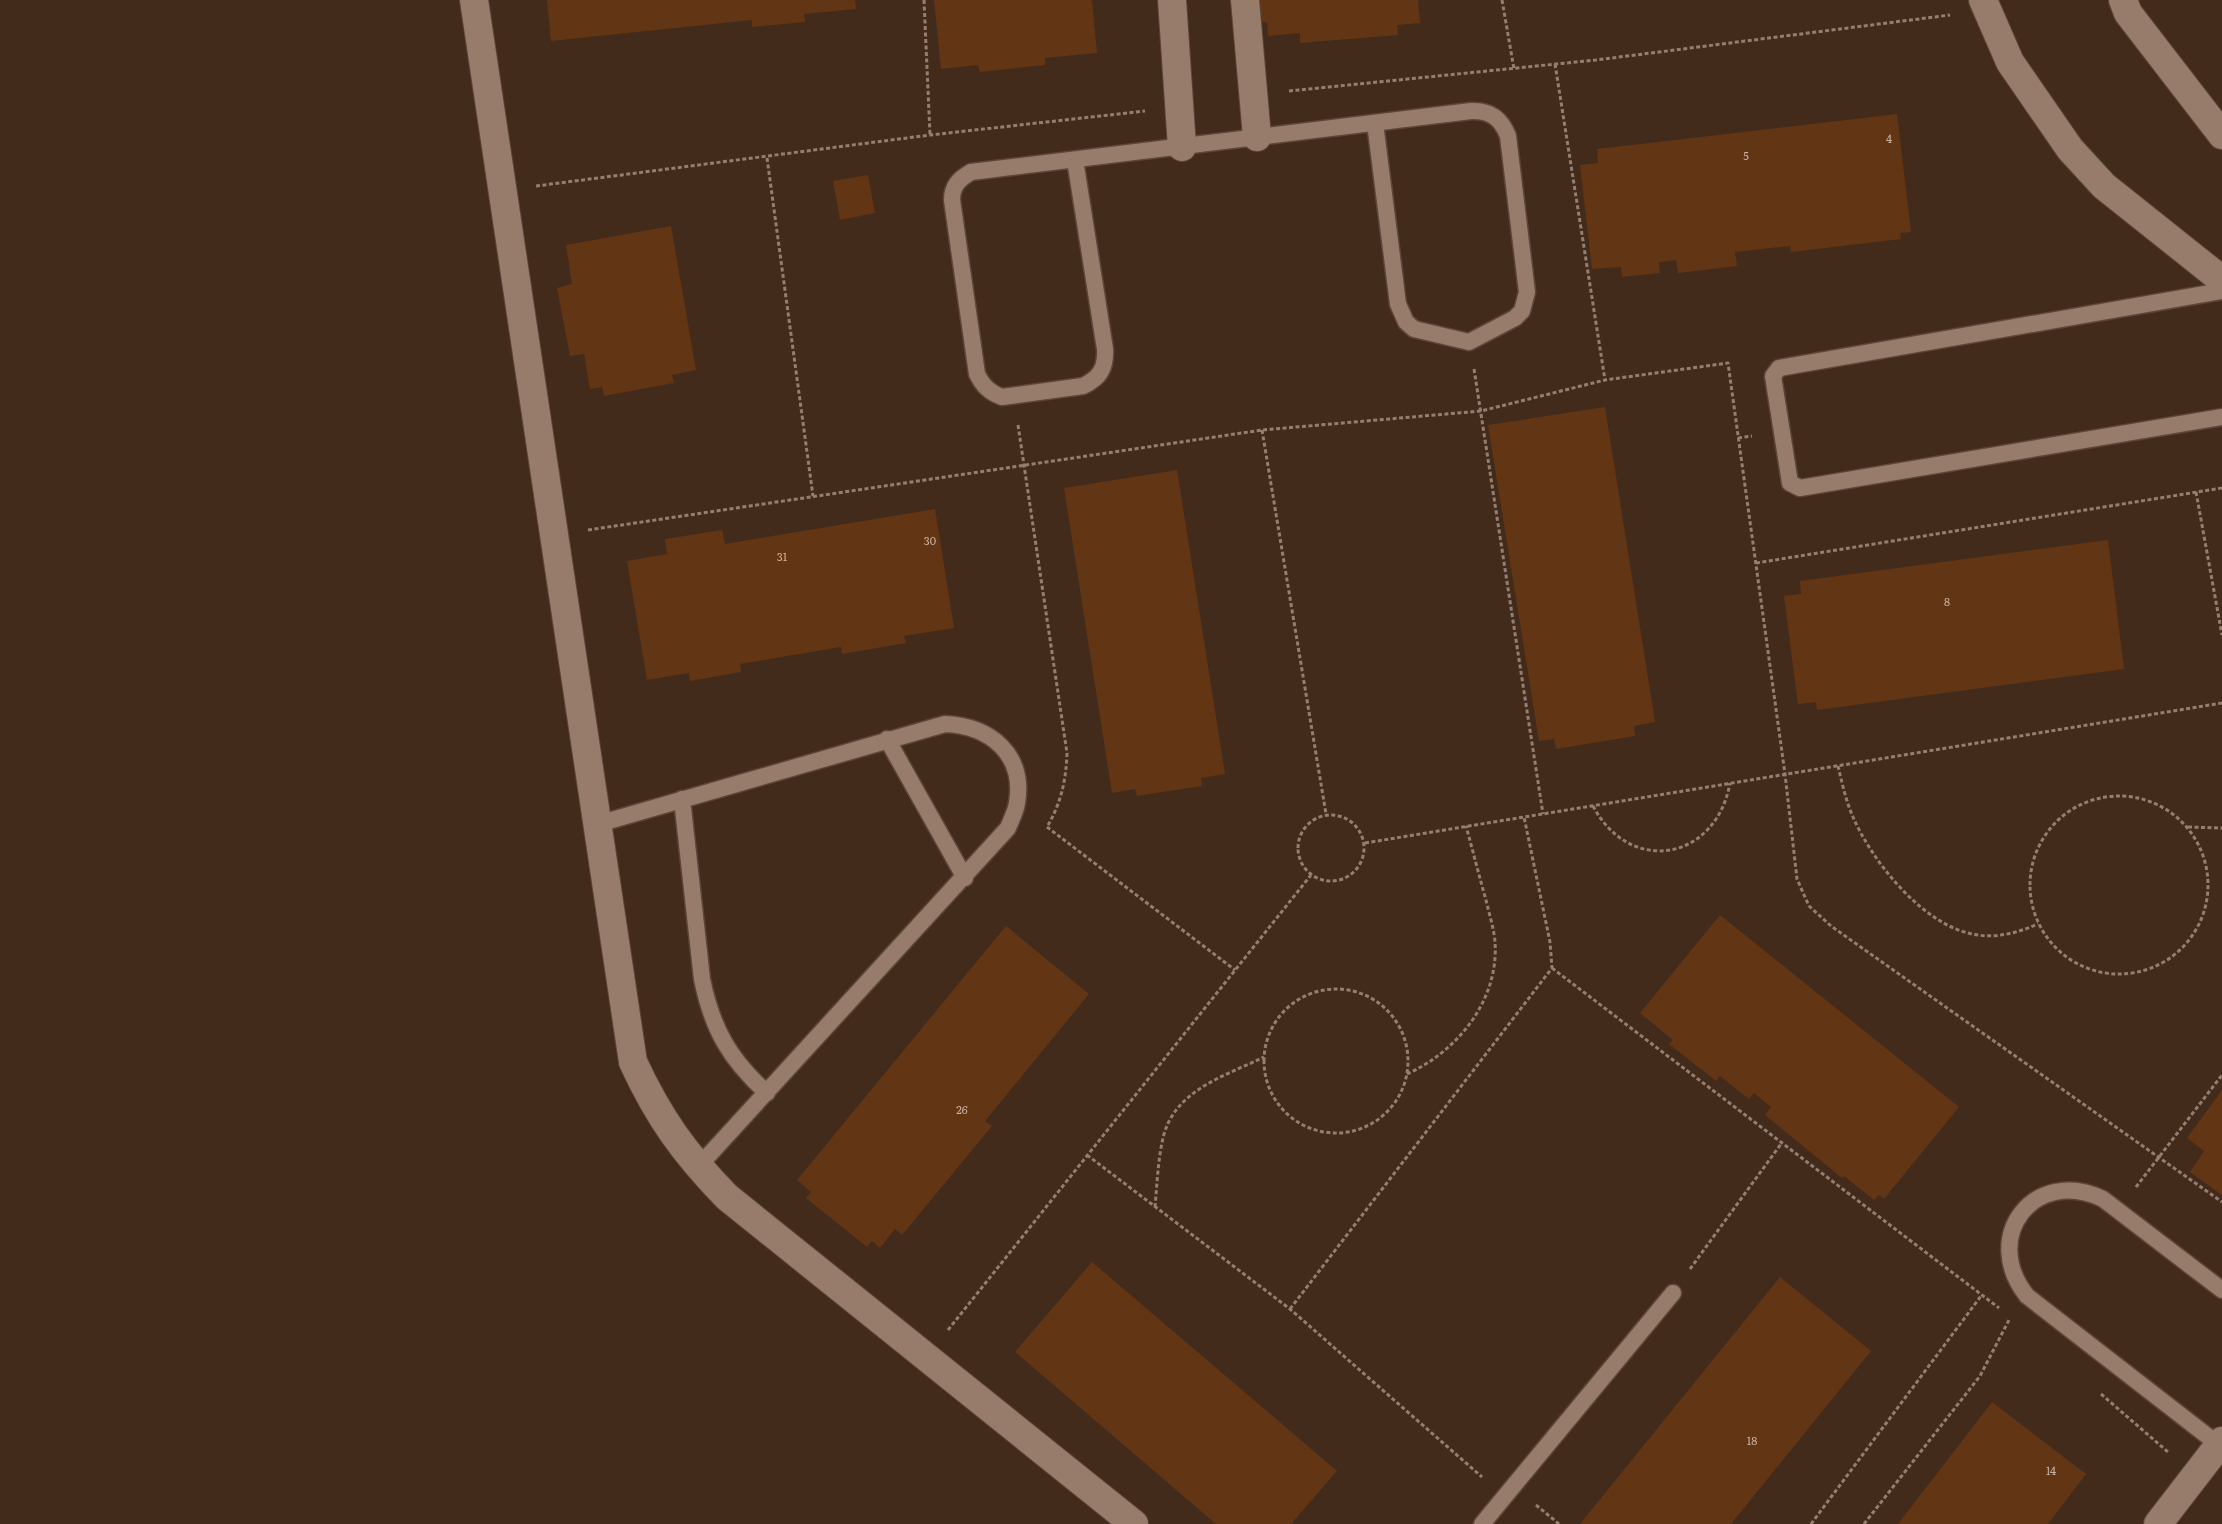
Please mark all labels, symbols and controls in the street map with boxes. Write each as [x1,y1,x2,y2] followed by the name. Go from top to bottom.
[1886,130,1892,146] house number: 4
[1743,147,1749,163] house number: 5
[924,532,936,548] house number: 30
[777,548,788,564] house number: 31
[1944,593,1950,609] house number: 8
[956,1101,968,1117] house number: 26
[1747,1432,1757,1448] house number: 18
[2046,1462,2056,1478] house number: 14

